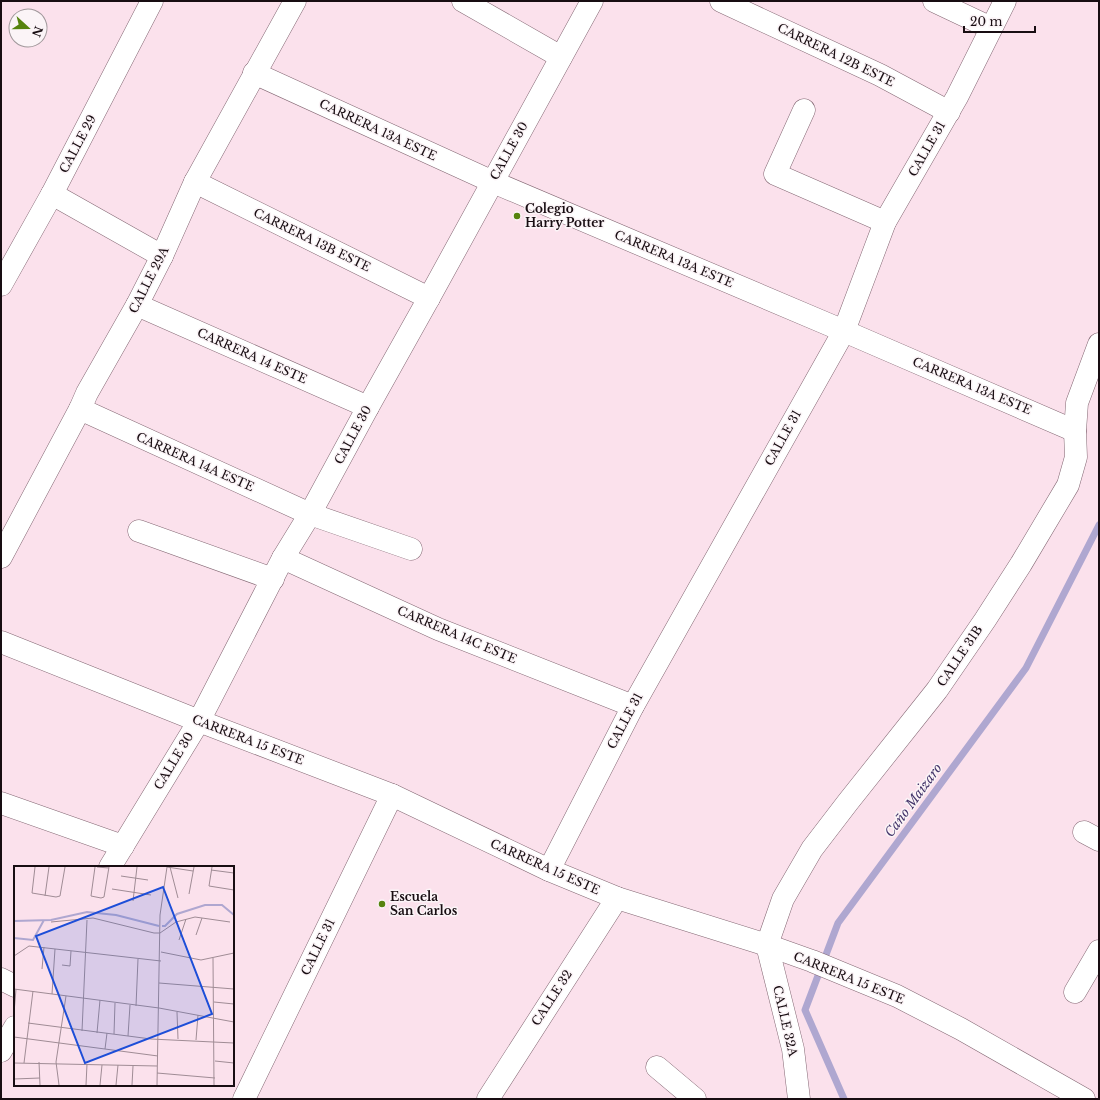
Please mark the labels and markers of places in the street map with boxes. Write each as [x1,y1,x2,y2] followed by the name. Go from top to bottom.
[525,201,604,230] place label: Colegio Harry Potter
[512,211,522,221] marker: Colegio Harry Potter
[390,889,458,918] place label: Escuela San Carlos
[377,899,387,909] marker: Escuela San Carlos

